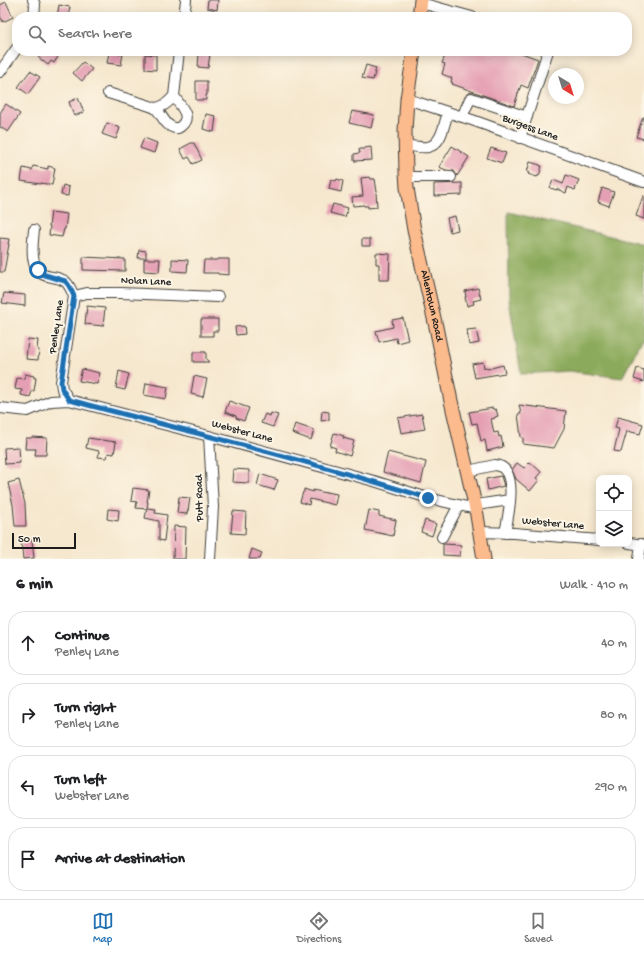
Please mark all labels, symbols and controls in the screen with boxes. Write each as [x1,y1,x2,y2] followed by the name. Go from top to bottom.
[12,12,632,56] search box
[26,23,48,45] icon: search
[58,25,132,43] text: Search here
[548,68,584,104] north arrow
[500,112,560,144] street label: Burgess Lane
[29,261,47,279] route start
[417,269,445,344] street label: Allentown Road
[121,275,172,289] street label: Nolan Lane
[47,299,67,356] street label: Penley Lane
[210,418,274,446] street label: Webster Lane
[194,473,206,523] street label: Putt Road
[596,475,632,547] map controls
[596,475,632,511] button: locate
[419,489,437,507] route end
[596,511,632,547] button: layers
[521,515,585,533] street label: Webster Lane
[12,531,76,550] scale bar
[18,534,40,546] text: 50 m
[16,575,52,595] text: 6 min
[560,578,628,593] text: Walk · 410 m
[55,627,109,645] text: Continue
[17,632,39,654] icon: ahead
[601,636,627,651] text: 40 m
[55,645,119,660] text: Penley Lane
[55,699,115,717] text: Turn right
[17,704,39,726] icon: right
[600,708,627,723] text: 80 m
[55,717,119,732] text: Penley Lane
[55,771,106,789] text: Turn left
[17,776,39,798] icon: left
[594,780,627,795] text: 290 m
[55,789,129,804] text: Webster Lane
[17,848,39,870] icon: arrive
[55,850,185,868] text: Arrive at destination
[92,910,114,946] tab: Map
[297,910,341,946] tab: Directions
[524,910,552,946] tab: Saved

